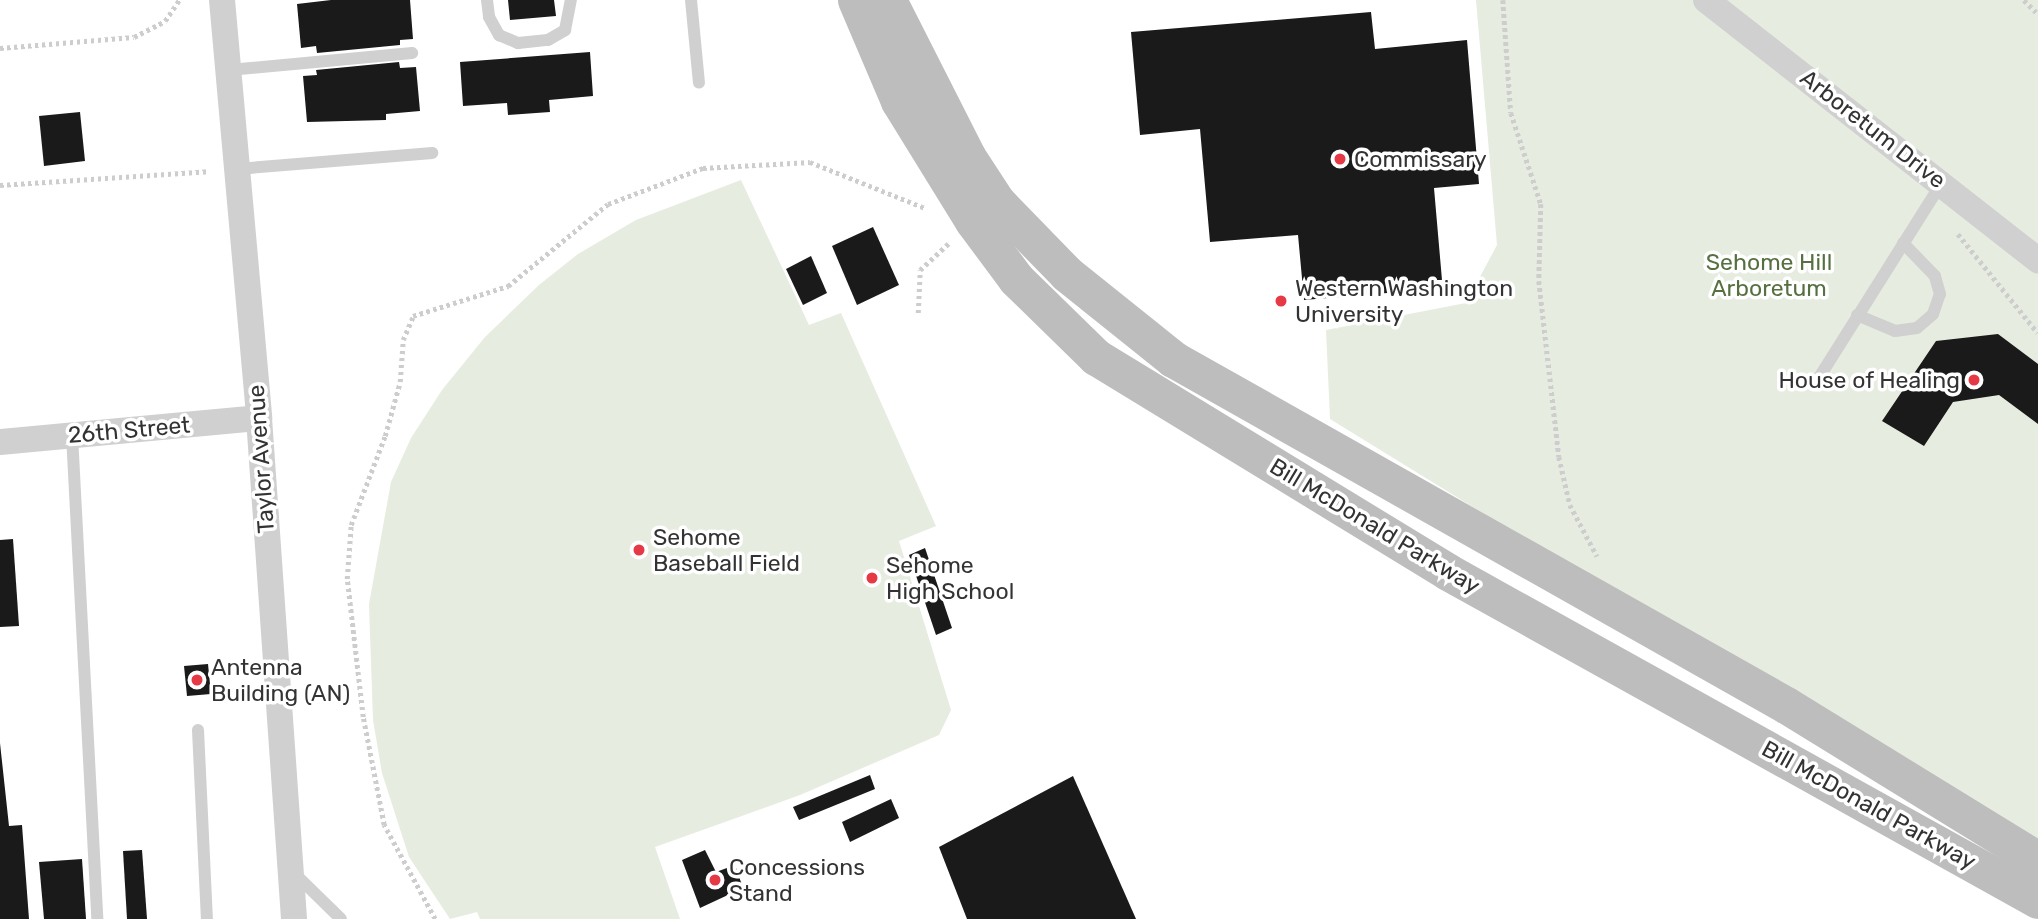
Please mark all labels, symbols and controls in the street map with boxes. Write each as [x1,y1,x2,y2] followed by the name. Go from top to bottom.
[1795,64,1951,194] street label: Arboretum Drive
[1354,145,1487,173] place label: Commissary
[1332,151,1348,167] marker: Commissary
[1706,248,1832,302] park label: Sehome Hill Arboretum
[1295,274,1513,328] place label: Western Washington University
[1273,293,1289,309] marker: Western Washington University
[1778,366,1960,394] place label: House of Healing
[1966,372,1982,388] marker: House of Healing
[242,383,280,535] street label: Taylor Avenue
[67,411,191,449] street label: 26th Street
[1265,452,1485,600] street label: Bill McDonald Parkway
[653,523,800,577] place label: Sehome Baseball Field
[631,542,647,558] marker: Sehome Baseball Field
[886,551,1014,605] place label: Sehome High School
[864,570,880,586] marker: Sehome High School
[211,653,350,707] place label: Antenna Building (AN)
[189,672,205,688] marker: Antenna Building (AN)
[1757,735,1981,875] street label: Bill McDonald Parkway
[729,853,865,907] place label: Concessions Stand
[707,872,723,888] marker: Concessions Stand

